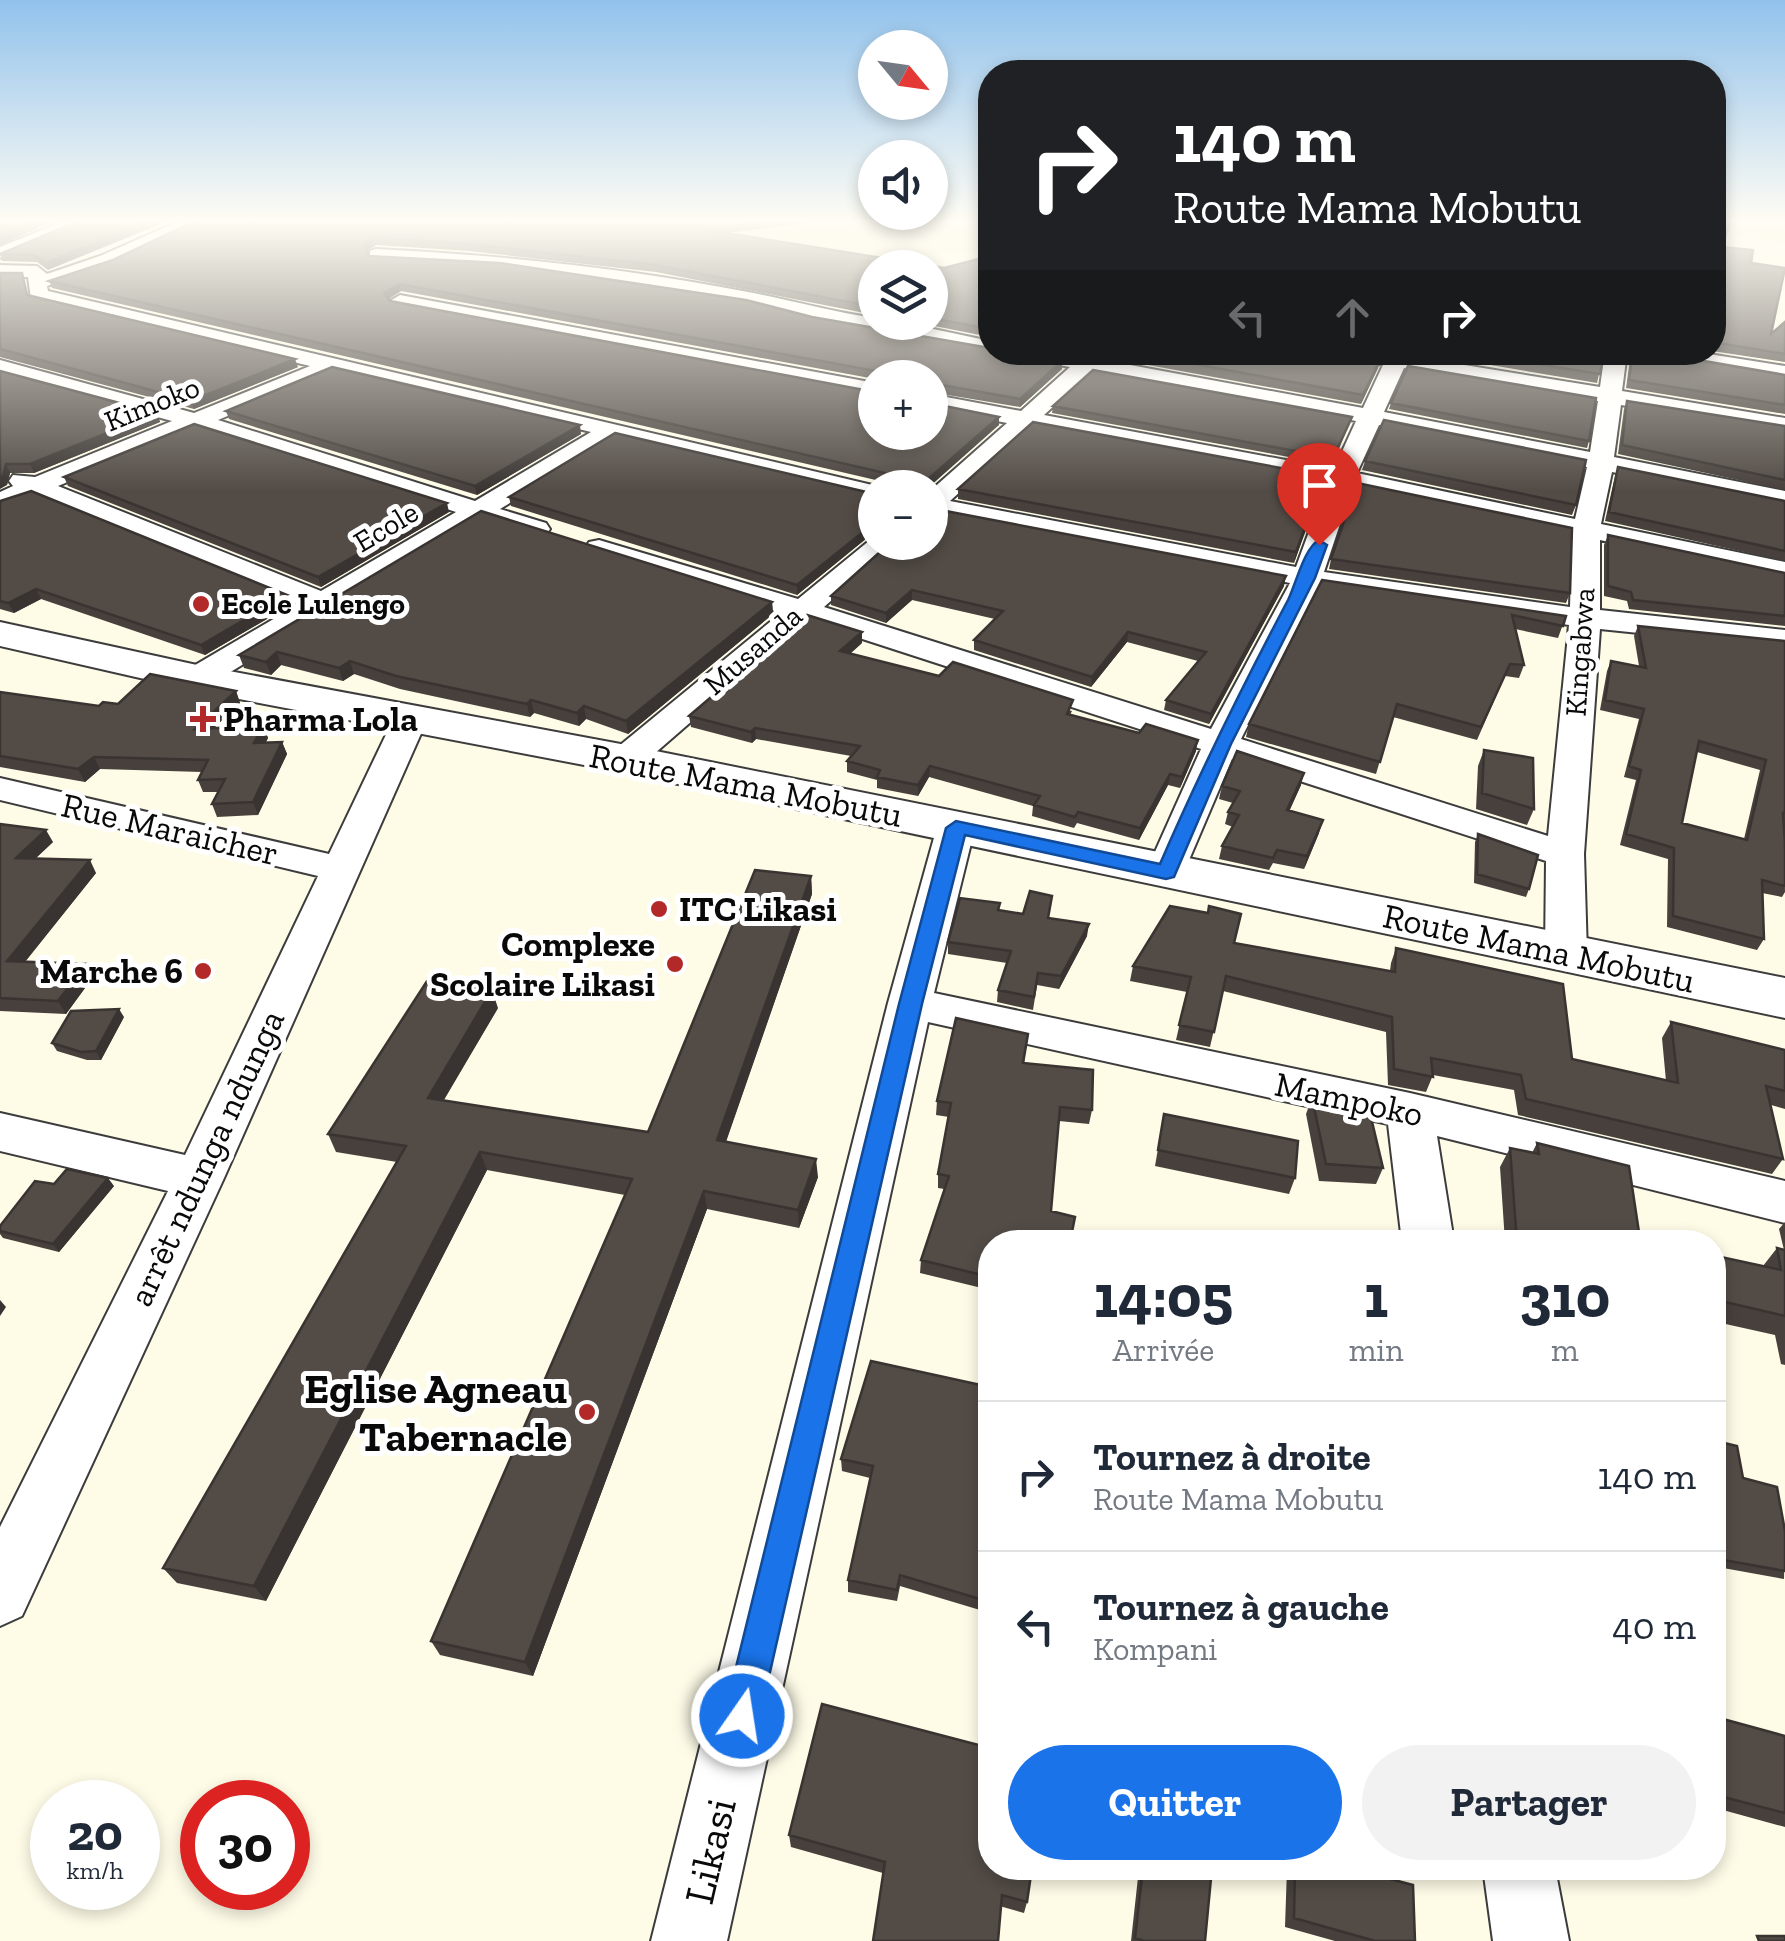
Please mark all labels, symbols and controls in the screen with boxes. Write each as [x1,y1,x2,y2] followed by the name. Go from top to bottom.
[858,30,948,120] north arrow
[858,30,948,560] map controls
[1173,96,1356,180] text: 140 m
[1008,100,1138,230] icon: right
[858,140,948,230] button: sound
[1173,181,1581,235] text: Route Mama Mobutu
[858,250,948,340] button: layers
[1220,290,1275,345] icon: left
[1325,290,1380,345] icon: ahead
[1430,290,1485,345] icon: right
[858,360,948,450] button: +
[99,369,205,439] street label: Kimoko
[1277,443,1362,546] pin
[1292,458,1347,513] icon: arrive
[858,470,948,560] button: −
[347,494,425,560] street label: Ecole
[221,586,405,622] place label: Ecole Lulengo
[1558,586,1602,718] street label: Kingabwa
[190,593,212,615] marker: Ecole Lulengo
[696,598,810,702] street label: Musanda
[223,698,418,740] place label: Pharma Lola
[192,708,214,730] marker: Pharma Lola
[586,734,906,836] street label: Route Mama Mobutu
[57,784,283,874] street label: Rue Maraicher
[679,888,837,930] place label: ITC Likasi
[1379,894,1699,1002] street label: Route Mama Mobutu
[648,898,670,920] marker: ITC Likasi
[430,923,655,1005] place label: Complexe Scolaire Likasi
[40,950,183,992] place label: Marche 6
[664,953,686,975] marker: Complexe Scolaire Likasi
[192,960,214,982] marker: Marche 6
[119,1003,293,1313] street label: arrêt ndunga ndunga
[1271,1063,1427,1135] street label: Mampoko
[1094,1260,1233,1332] text: 14:05
[1364,1260,1388,1332] text: 1
[1519,1260,1610,1332] text: 310
[1112,1331,1214,1369] text: Arrivée
[1349,1331,1404,1369] text: min
[1551,1331,1579,1369] text: m
[304,1363,567,1462] place label: Eglise Agneau Tabernacle
[576,1401,598,1423] marker: Eglise Agneau Tabernacle
[1093,1434,1371,1480] text: Tournez à droite
[1008,1449,1063,1504] icon: right
[1598,1453,1696,1499] text: 140 m
[1093,1480,1383,1518] text: Route Mama Mobutu
[1093,1584,1389,1630] text: Tournez à gauche
[1008,1599,1063,1654] icon: left
[1612,1603,1696,1649] text: 40 m
[1093,1630,1217,1668] text: Kompani
[690,1664,794,1768] position arrow
[1008,1745,1342,1860] button: Quitter
[1362,1745,1696,1860] button: Partager
[180,1780,310,1910] speed limit sign: 30
[673,1793,747,1909] street label: Likasi
[67,1803,123,1863] text: 20
[66,1855,124,1885] text: km/h

